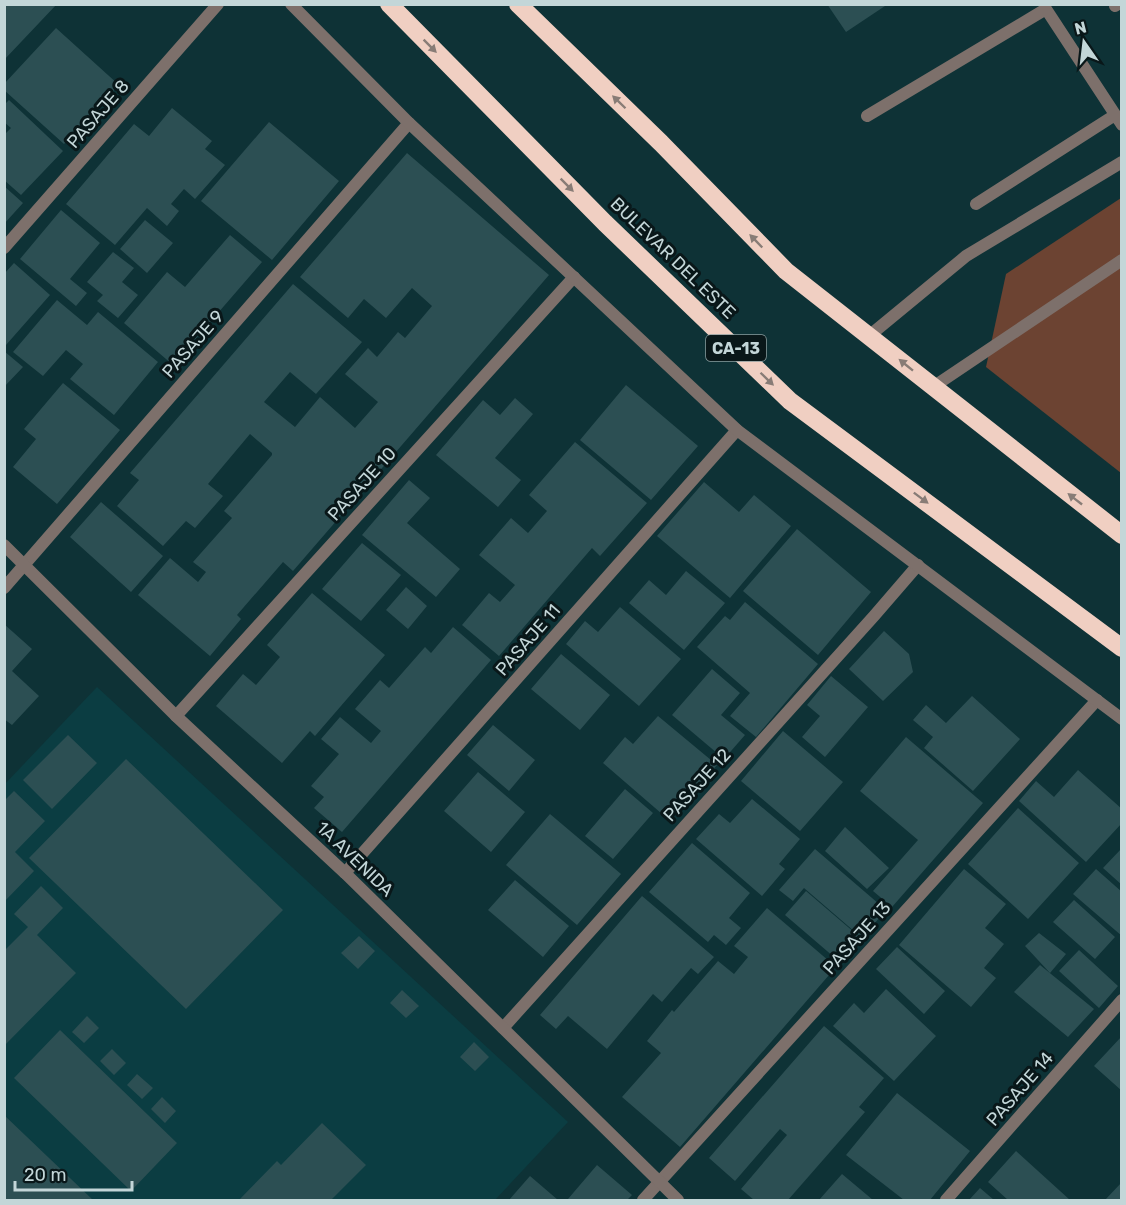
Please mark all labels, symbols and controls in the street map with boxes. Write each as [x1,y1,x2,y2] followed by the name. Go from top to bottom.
[1054,12,1114,72] north arrow
[1073,17,1088,39] text: N
[422,39,436,53] one-way arrow
[62,75,134,153] street label: PASAJE 8
[612,96,626,110] one-way arrow
[560,177,574,192] one-way arrow
[606,193,740,323] street label: BULEVAR DEL ESTE
[750,234,764,248] one-way arrow
[157,305,229,383] street label: PASAJE 9
[706,335,766,361] road number: CA-13
[898,359,914,372] one-way arrow
[760,371,774,385] one-way arrow
[323,443,401,525] street label: PASAJE 10
[914,492,929,504] one-way arrow
[1068,494,1083,506] one-way arrow
[491,600,565,680] street label: PASAJE 11
[659,744,735,826] street label: PASAJE 12
[312,817,398,901] street label: 1A AVENIDA
[818,897,896,979] street label: PASAJE 13
[982,1047,1058,1131] street label: PASAJE 14
[15,1154,132,1192] scale bar
[24,1164,66,1186] text: 20 m

